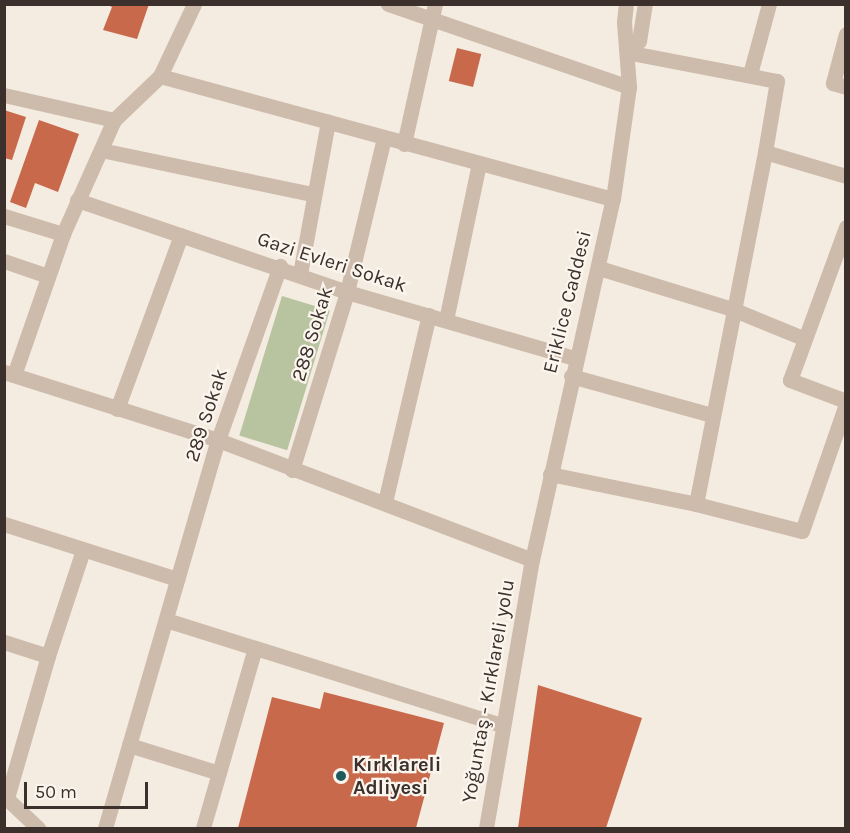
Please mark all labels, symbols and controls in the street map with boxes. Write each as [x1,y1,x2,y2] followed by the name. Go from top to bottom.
[254,227,410,297] street label: Gazi Evleri Sokak
[538,228,596,376] street label: Eriklice Caddesi
[286,284,338,384] street label: 288 Sokak
[180,365,232,465] street label: 289 Sokak
[457,577,519,805] street label: Yoğuntaş - Kırklareli yolu
[353,752,441,799] place label: Kırklareli Adliyesi
[334,769,348,783] marker: Kırklareli Adliyesi
[27,770,152,808] scale bar
[35,781,77,803] text: 50 m

